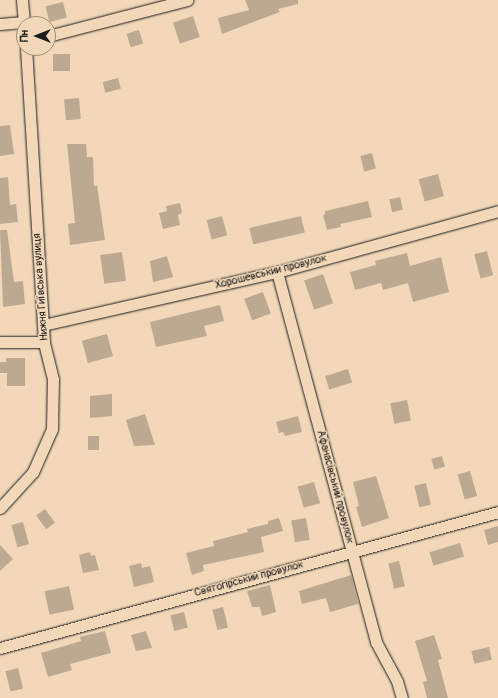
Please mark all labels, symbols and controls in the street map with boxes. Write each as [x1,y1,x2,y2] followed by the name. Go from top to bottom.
[16,16,56,56] north arrow
[18,30,31,42] text: Пн
[31,233,51,341] street label: Нижня Гиївська вулиця
[214,252,328,292] street label: Хорошевський провулок
[314,429,356,545] street label: Афанасівський провулок
[193,558,305,600] street label: Святогірський провулок

